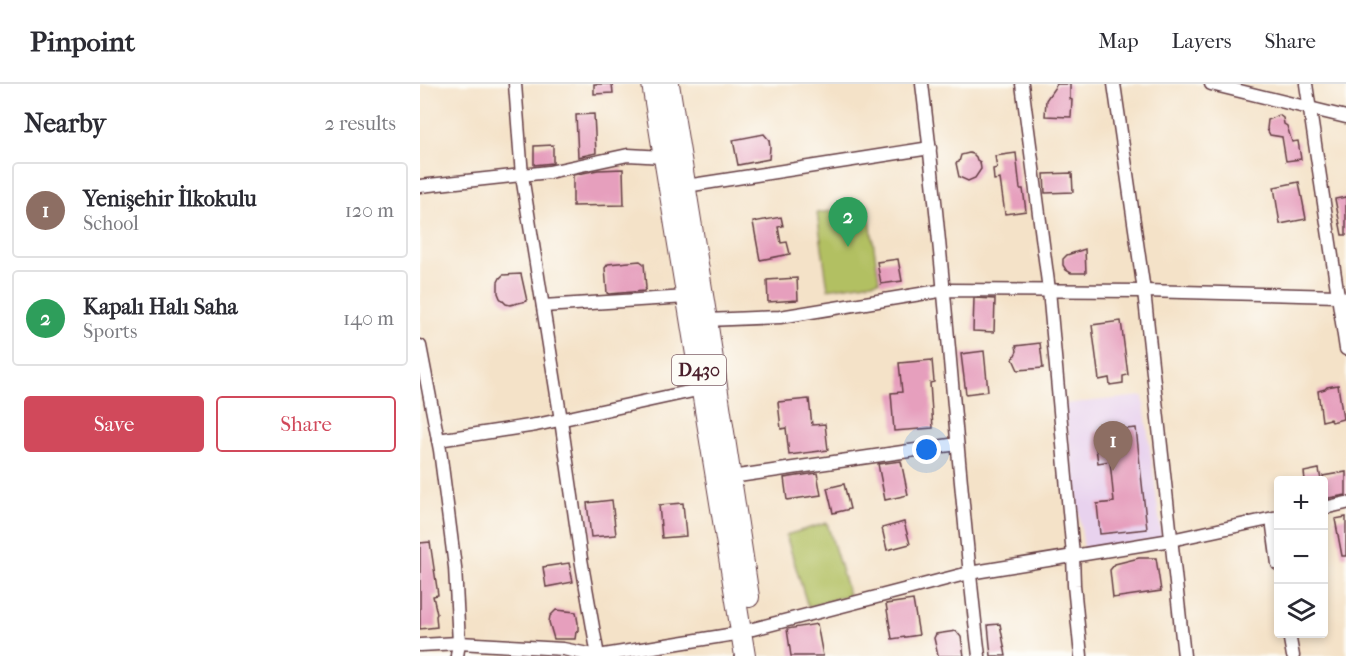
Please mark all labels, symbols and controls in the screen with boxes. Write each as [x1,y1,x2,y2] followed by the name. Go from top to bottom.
[30,25,135,58] text: Pinpoint
[1098,29,1139,53] text: Map
[1172,29,1231,53] text: Layers
[1264,29,1316,53] text: Share
[24,108,106,139] text: Nearby
[325,112,396,135] text: 2 results
[83,186,257,212] text: Yenişehir İlkokulu
[828,198,868,247] pin: 2
[42,199,49,222] text: 1
[345,199,394,222] text: 120 m
[83,212,139,235] text: School
[83,294,238,320] text: Kapalı Halı Saha
[40,307,51,330] text: 2
[343,307,394,330] text: 140 m
[83,320,137,343] text: Sports
[672,355,726,385] road number: D430
[24,396,204,452] button: Save
[216,396,396,452] button: Share
[1094,422,1132,471] pin: 1
[912,435,941,464] your location
[1274,476,1328,638] map controls
[1274,476,1328,530] button: +
[1274,530,1328,584] button: −
[1274,584,1328,638] button: layers

